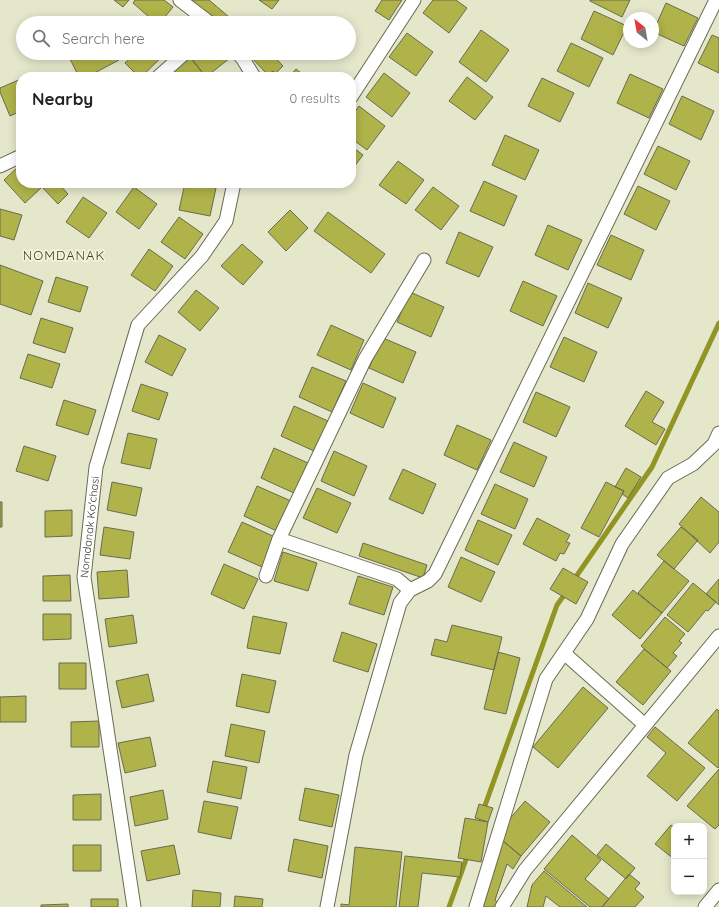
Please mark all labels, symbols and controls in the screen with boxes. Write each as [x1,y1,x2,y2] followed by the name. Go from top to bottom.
[623,12,659,48] north arrow
[16,16,356,60] search box
[30,27,52,49] icon: search
[62,29,145,48] text: Search here
[32,88,93,109] text: Nearby
[289,90,340,106] text: 0 results
[23,247,105,263] district label: NOMDANAK
[77,476,102,579] street label: Nomdanak Ko'chasi
[671,823,707,895] map controls
[671,823,707,859] button: +
[671,859,707,895] button: −

